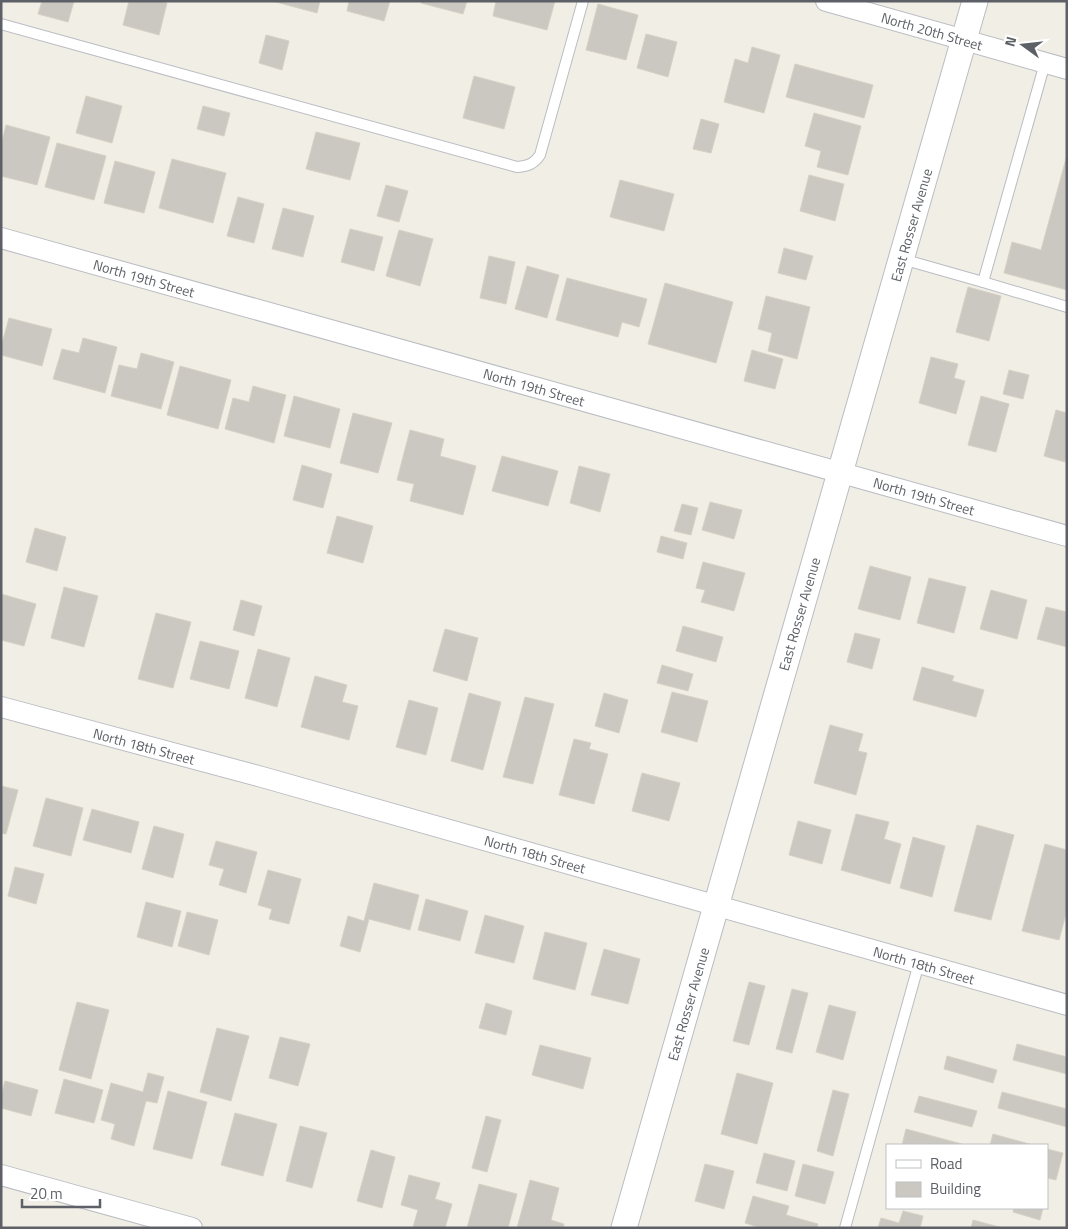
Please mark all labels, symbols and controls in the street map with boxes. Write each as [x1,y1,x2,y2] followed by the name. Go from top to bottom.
[879,7,985,56] street label: North 20th Street
[998,20,1048,70] north arrow
[999,34,1021,49] text: N
[885,166,937,284] street label: East Rosser Avenue
[91,254,197,303] street label: North 19th Street
[481,363,587,412] street label: North 19th Street
[871,472,977,521] street label: North 19th Street
[773,555,825,673] street label: East Rosser Avenue
[91,722,197,770] street label: North 18th Street
[482,830,588,879] street label: North 18th Street
[871,941,977,990] street label: North 18th Street
[662,945,714,1063] street label: East Rosser Avenue
[886,1144,1048,1209] legend
[930,1152,962,1175] text: Road
[22,1176,100,1208] scale bar
[930,1177,981,1200] text: Building
[30,1182,63,1205] text: 20 m

